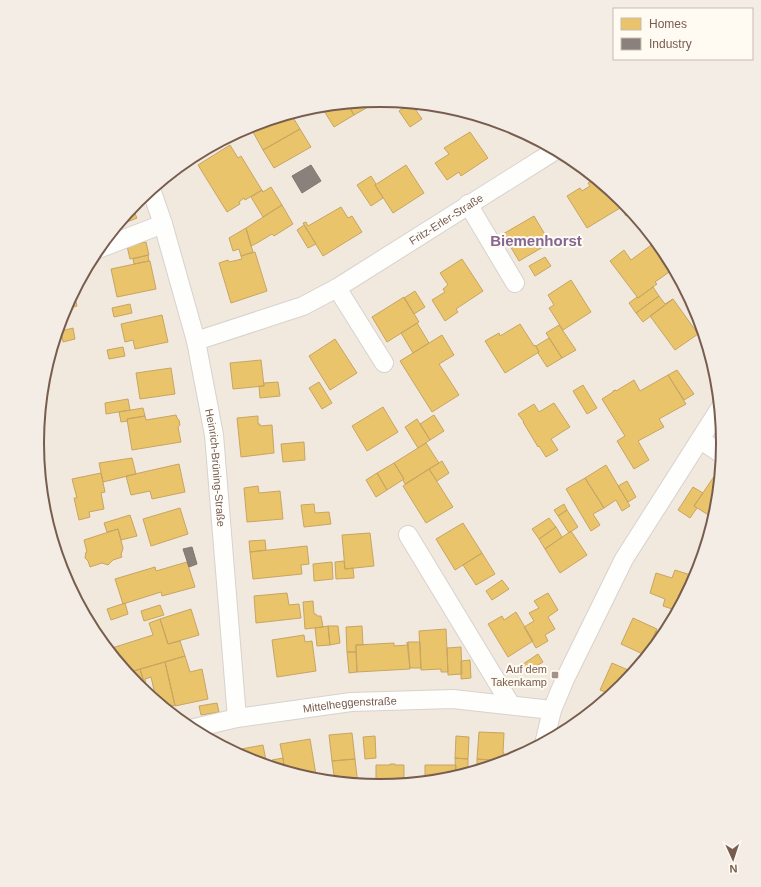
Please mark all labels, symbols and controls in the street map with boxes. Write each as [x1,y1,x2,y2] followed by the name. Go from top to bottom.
[613,8,753,60] legend
[649,17,687,31] text: Homes
[649,37,692,51] text: Industry
[407,191,485,247] street label: Fritz-Erler-Straße
[490,232,582,249] district label: Biemenhorst
[203,408,227,527] street label: Heinrich-Brüning-Straße
[491,663,547,688] place label: Auf dem Takenkamp
[550,670,560,680] marker: Auf dem Takenkamp
[302,695,397,715] street label: Mittelheggenstraße
[713,839,753,879] north arrow
[729,863,738,875] text: N

